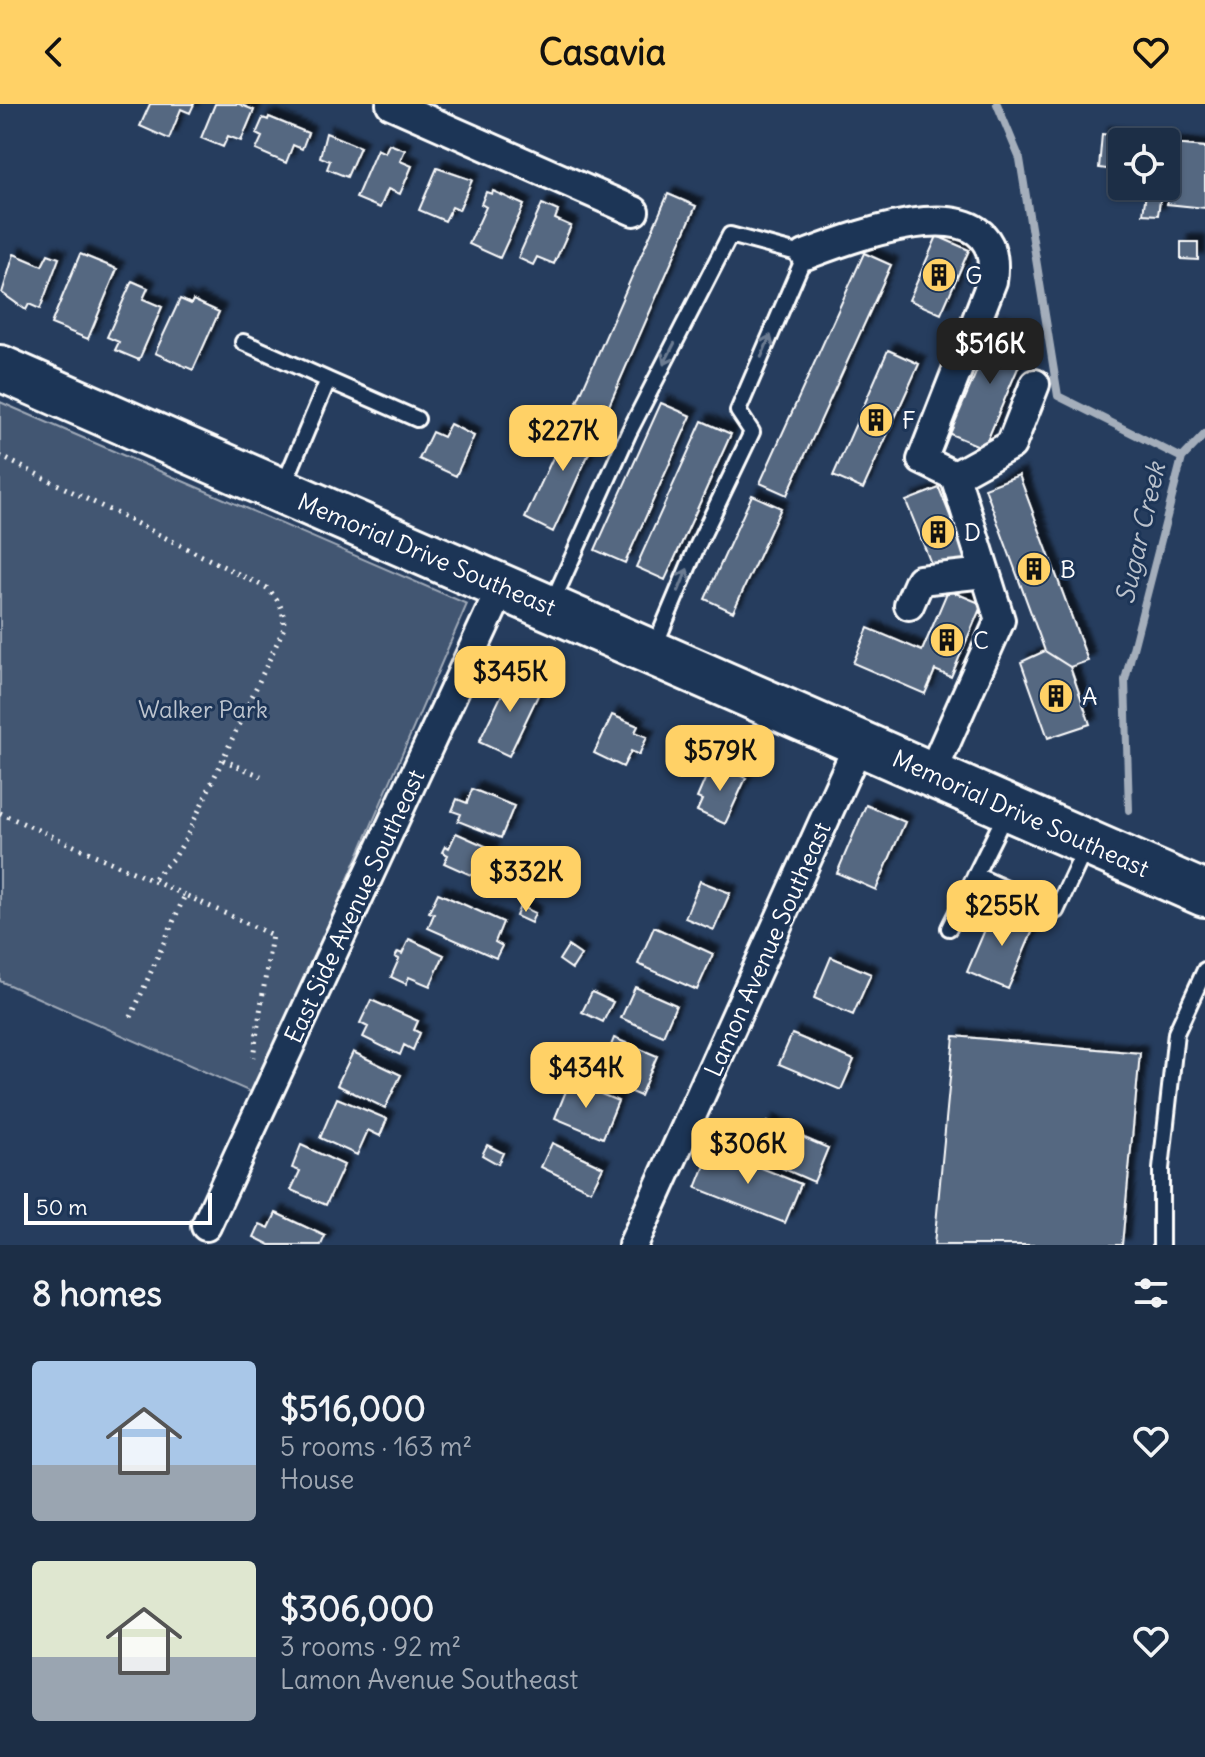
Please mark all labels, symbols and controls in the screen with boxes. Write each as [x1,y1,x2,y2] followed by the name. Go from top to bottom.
[32,30,76,74] icon: back
[539,30,666,75] text: Casavia
[1129,30,1173,74] icon: heart
[1108,128,1180,200] map controls
[1108,128,1180,200] button: locate
[920,256,958,294] building icon: G
[965,260,982,290] place label: G
[934,318,1046,386] pin: $516K
[955,327,1025,360] text: $516K
[759,334,774,359] one-way arrow
[661,341,676,365] one-way arrow
[857,401,895,439] building icon: F
[507,405,619,473] pin: $227K
[902,405,916,435] place label: F
[527,414,599,447] text: $227K
[1108,458,1173,607] water label: Sugar Creek
[293,486,561,622] street label: Memorial Drive Southeast
[919,513,957,551] building icon: D
[964,517,981,547] place label: D
[1015,550,1053,588] building icon: B
[1060,554,1076,584] place label: B
[676,568,691,593] one-way arrow
[928,621,966,659] building icon: C
[973,625,989,655] place label: C
[454,646,566,714] pin: $345K
[472,655,548,688] text: $345K
[1037,677,1075,715] building icon: A
[1082,681,1097,711] place label: A
[138,694,268,724] park label: Walker Park
[664,725,776,793] pin: $579K
[683,734,757,767] text: $579K
[888,743,1154,883] street label: Memorial Drive Southeast
[277,765,431,1047] street label: East Side Avenue Southeast
[697,817,837,1081] street label: Lamon Avenue Southeast
[470,846,582,914] pin: $332K
[489,855,563,888] text: $332K
[946,880,1058,948] pin: $255K
[965,889,1039,922] text: $255K
[530,1042,642,1110] pin: $434K
[548,1051,624,1084] text: $434K
[692,1118,804,1186] pin: $306K
[709,1127,787,1160] text: $306K
[24,1189,212,1225] scale bar
[36,1193,88,1221] text: 50 m
[1129,1271,1173,1315] icon: filters
[32,1272,162,1315] text: 8 homes
[280,1387,426,1430] text: $516,000
[96,1393,192,1489] icon: home
[1129,1419,1173,1463] icon: heart
[280,1430,472,1463] text: 5 rooms · 163 m²
[280,1463,354,1496] text: House
[280,1587,434,1630] text: $306,000
[96,1593,192,1689] icon: home
[1129,1619,1173,1663] icon: heart
[280,1630,461,1663] text: 3 rooms · 92 m²
[280,1663,578,1696] text: Lamon Avenue Southeast

